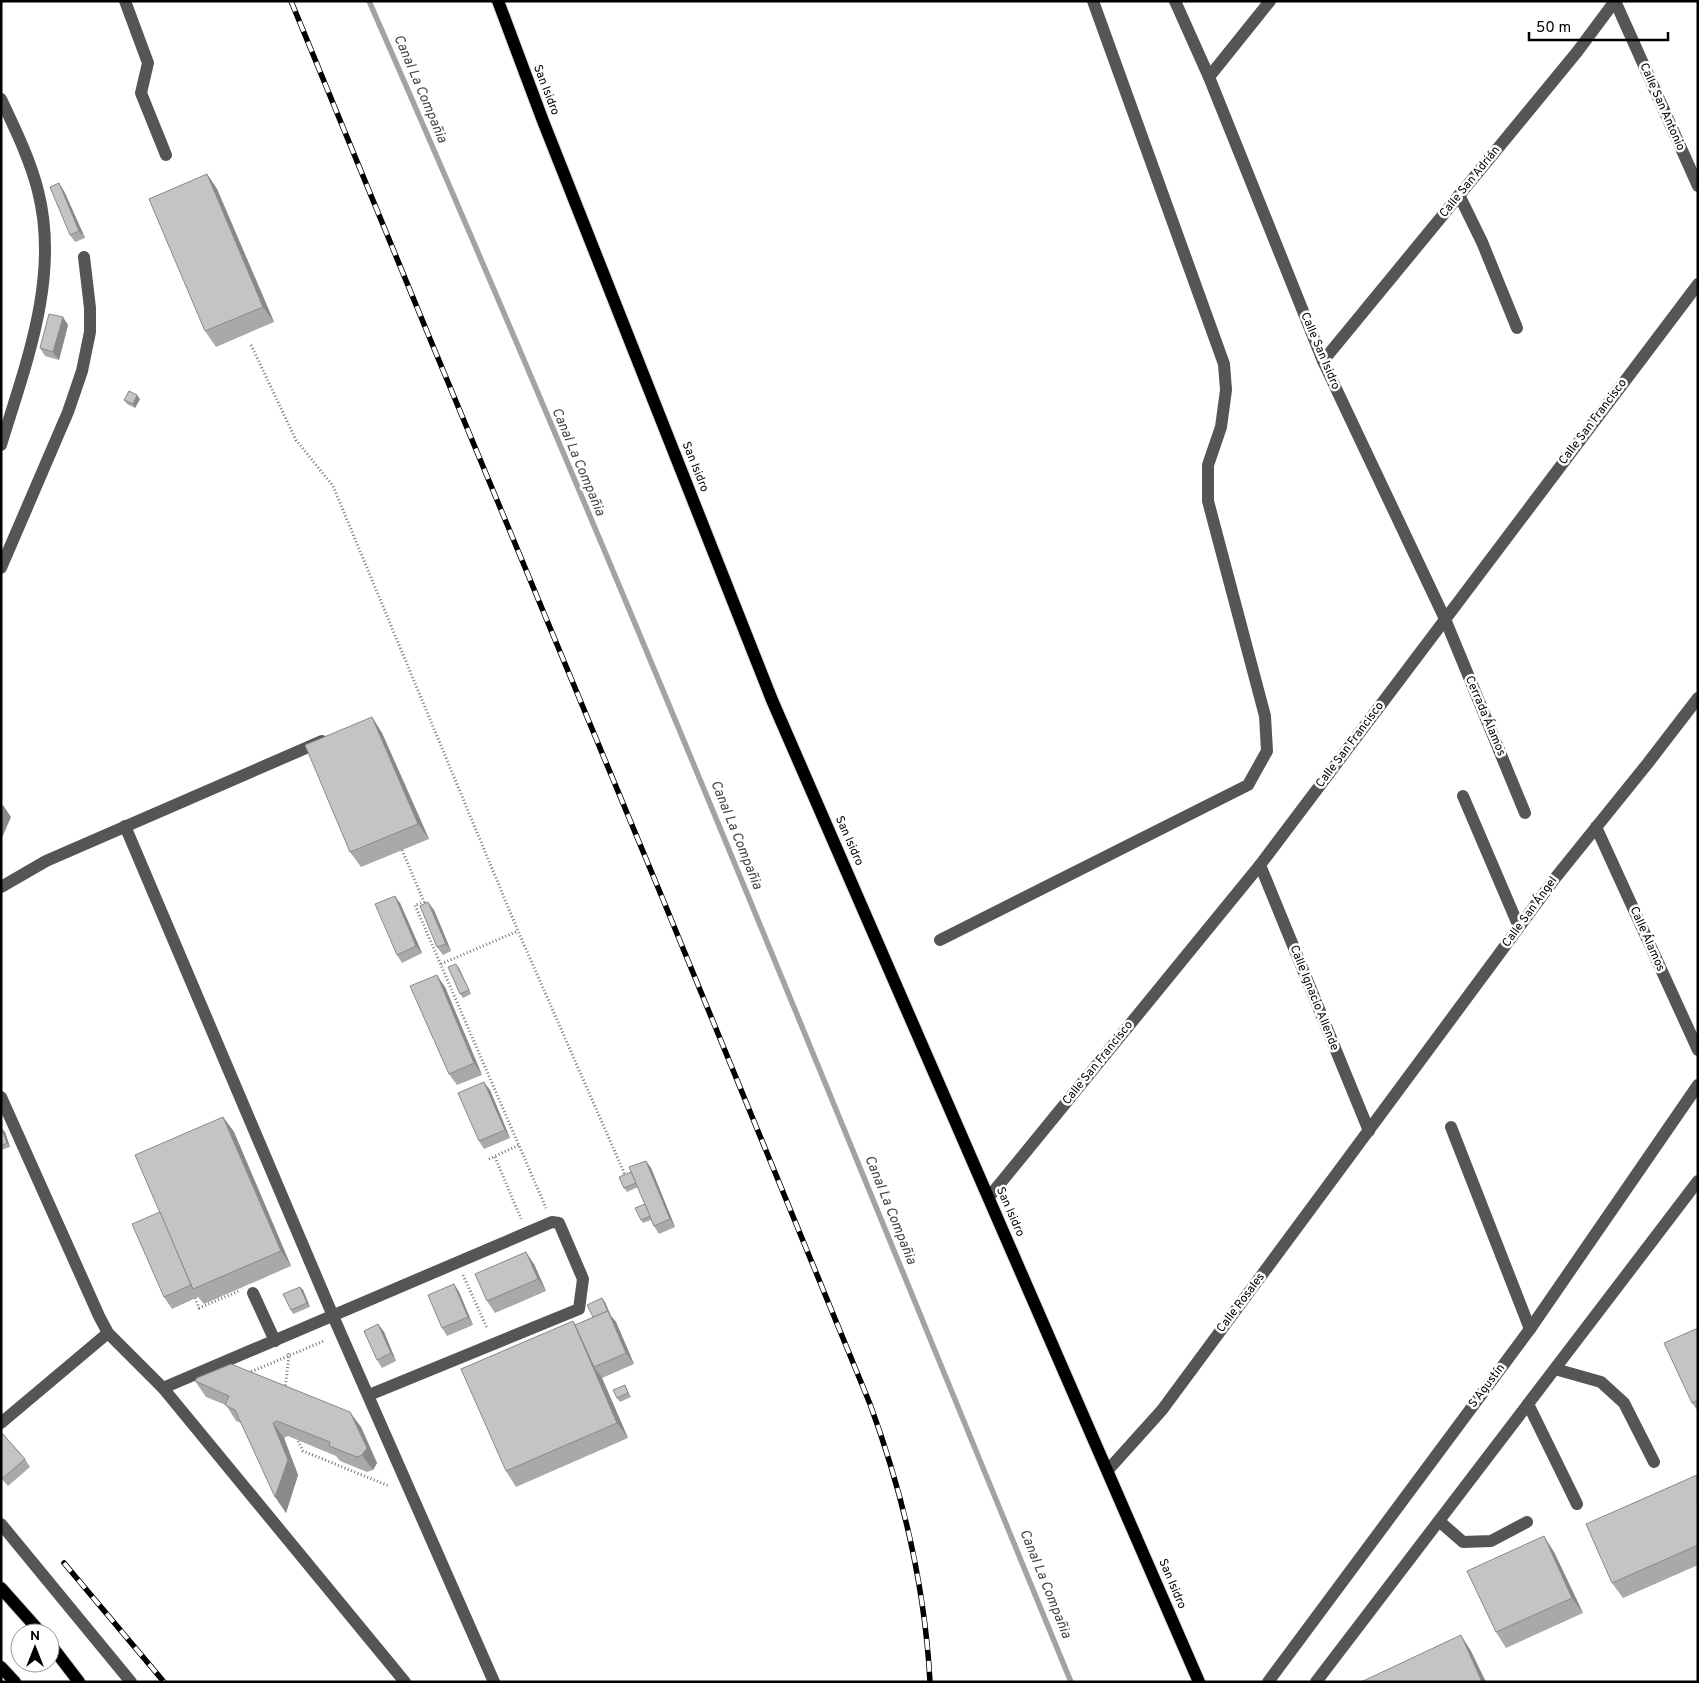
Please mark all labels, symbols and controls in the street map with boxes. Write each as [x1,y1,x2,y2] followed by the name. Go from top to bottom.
[1529,10,1668,42] scale bar
[1536,19,1571,38] text: 50 m
[390,32,451,146] water label: Canal La Compañia
[1635,61,1689,154] street label: Calle San Antonio
[529,62,563,118] street label: San Isidro
[1436,143,1504,221] street label: Calle San Adrián
[1297,310,1344,392] street label: Calle San Isidro
[1555,375,1631,468] street label: Calle San Francisco
[548,405,609,519] water label: Canal La Compañia
[678,439,712,495] street label: San Isidro
[1461,673,1509,759] street label: Cerrada Álamos
[1312,698,1388,791] street label: Calle San Francisco
[706,778,766,893] water label: Canal La Compañia
[831,814,867,869] street label: San Isidro
[1499,873,1561,951] street label: Calle San Ángel
[1626,904,1668,974] street label: Calle Álamos
[1286,943,1342,1053] street label: Calle Ignacio Allende
[1059,1017,1137,1108] street label: Calle San Francisco
[860,1153,920,1268] water label: Canal La Compañia
[992,1185,1028,1240] street label: San Isidro
[1213,1270,1269,1336] street label: Calle Rosales
[1465,1361,1509,1411] street label: S Agustín
[1015,1527,1075,1642] water label: Canal La Compañia
[1154,1557,1190,1612] street label: San Isidro
[10,1623,60,1673] north arrow
[30,1628,40,1645] text: N

